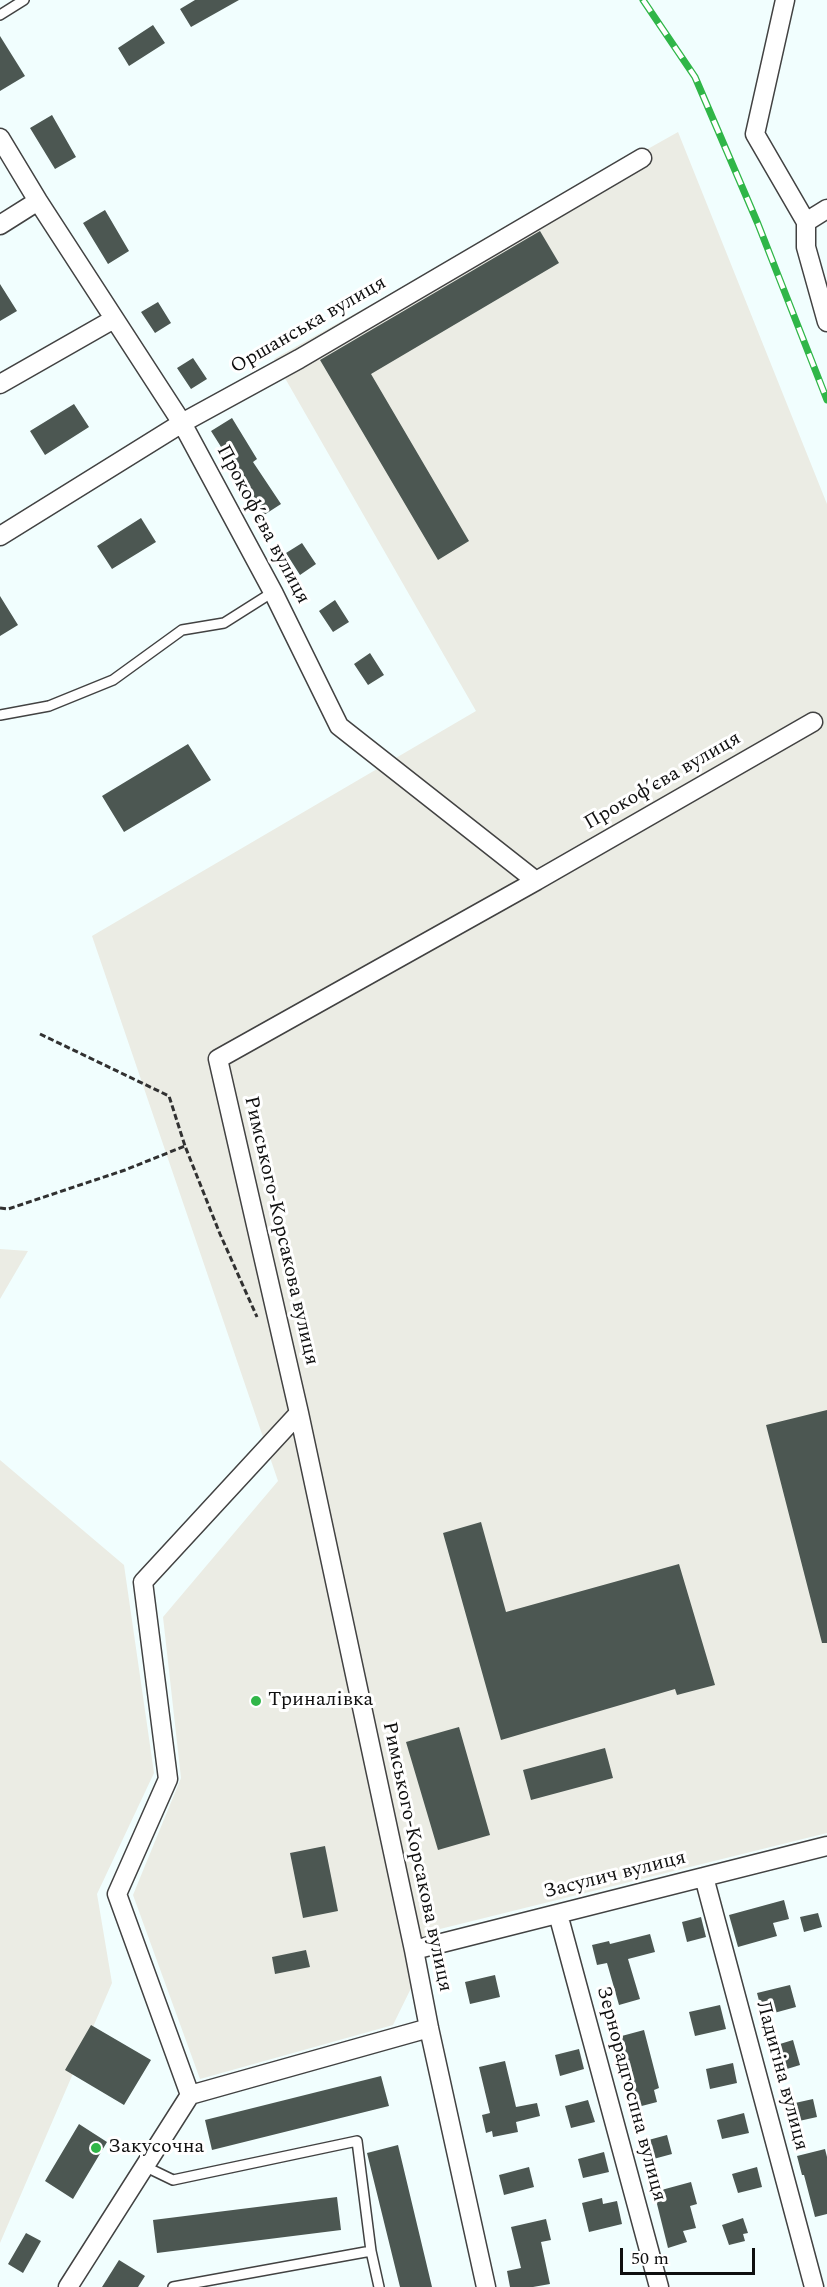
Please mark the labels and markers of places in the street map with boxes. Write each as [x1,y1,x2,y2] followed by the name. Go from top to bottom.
[268,1689,373,1713] place label: Триналівка
[249,1694,263,1708] marker: Триналівка
[108,2136,204,2160] place label: Закусочна
[89,2141,103,2155] marker: Закусочна

